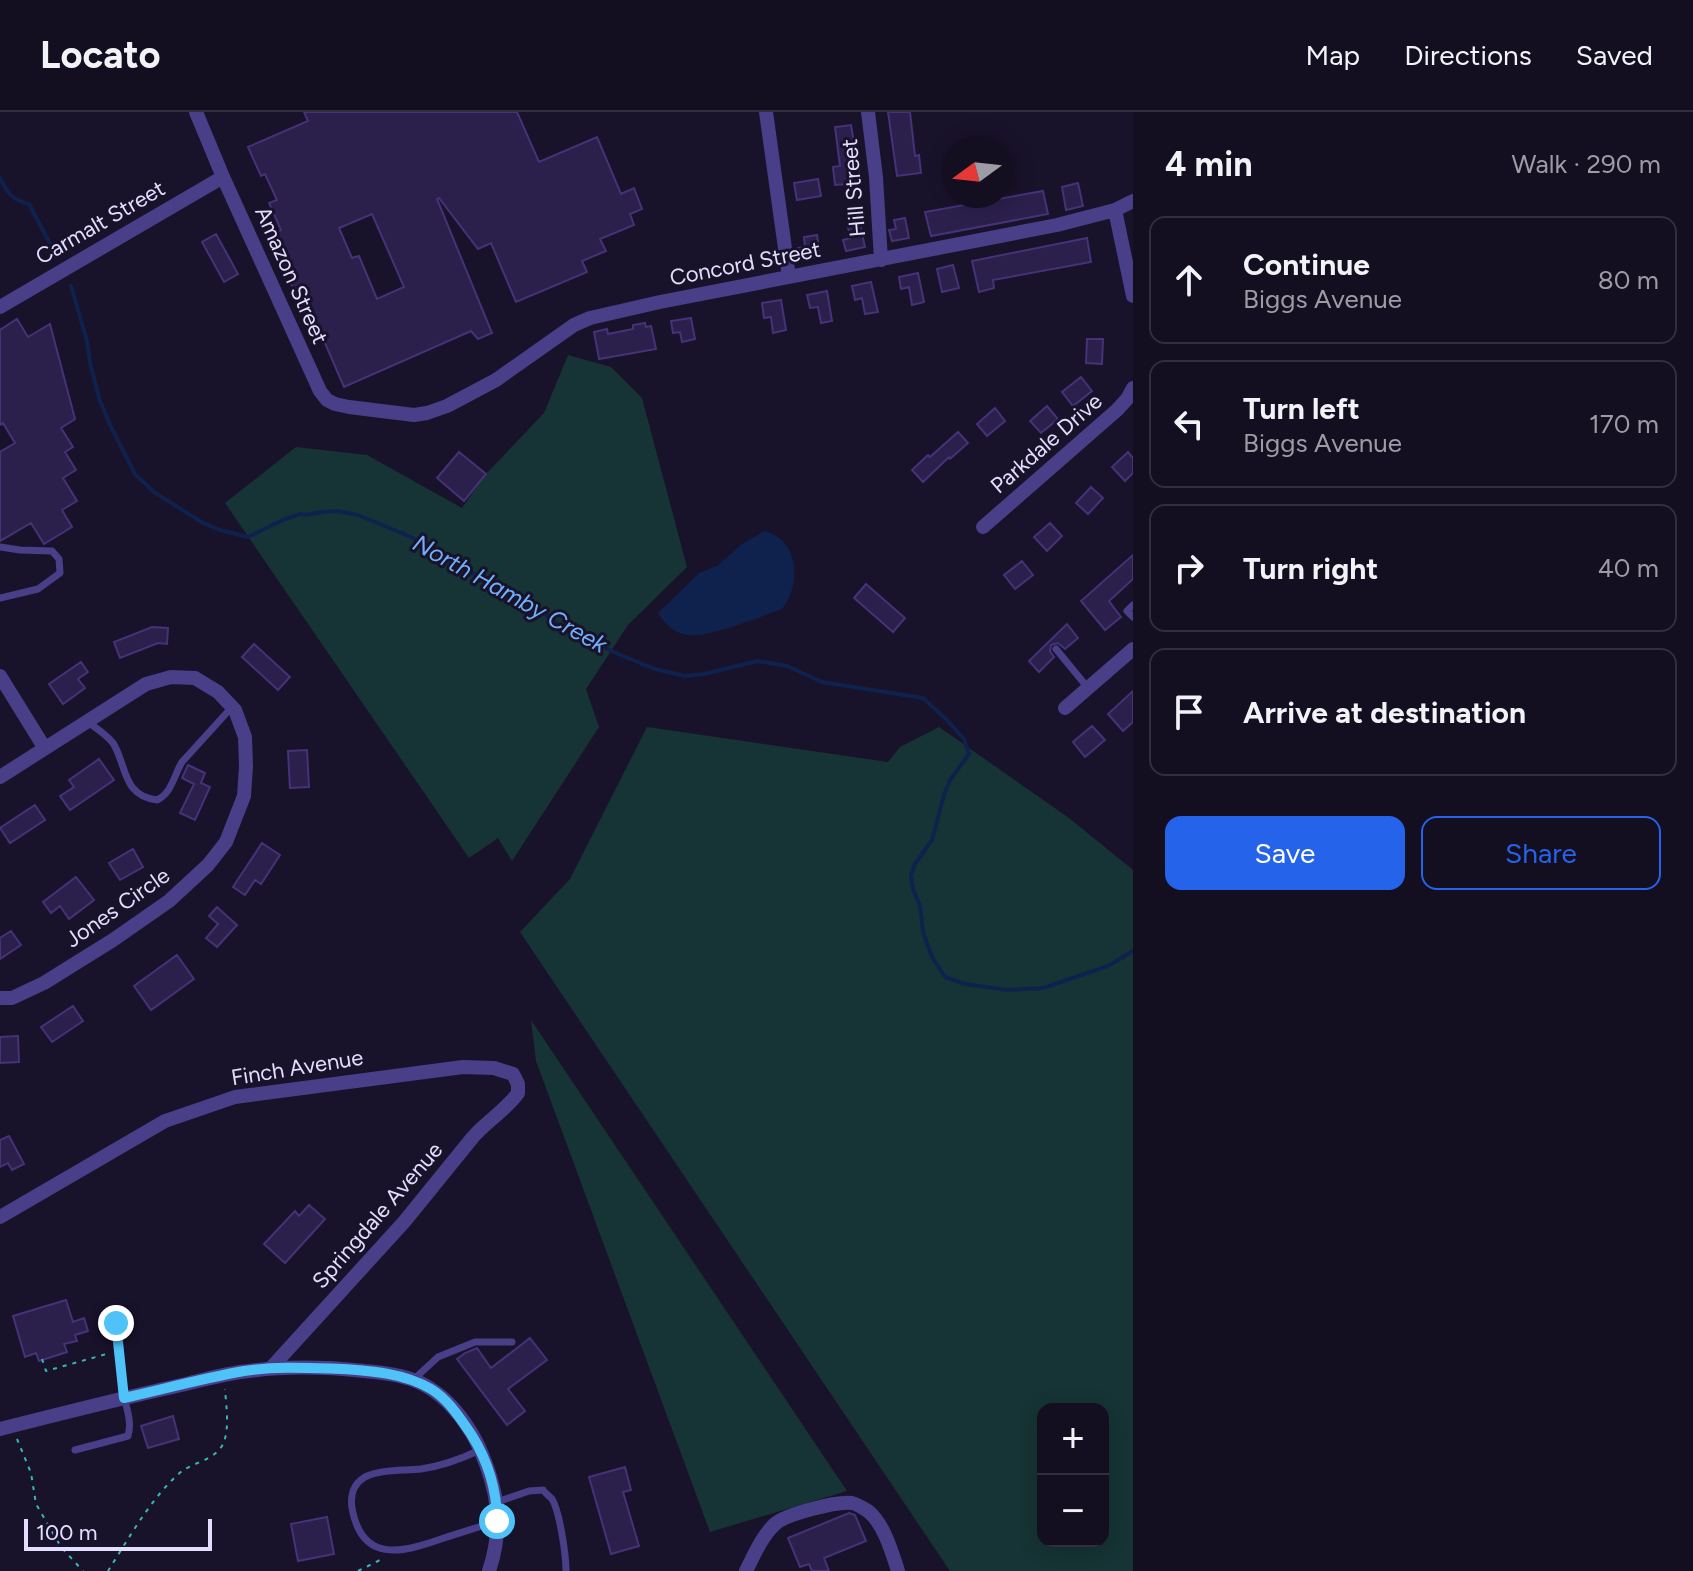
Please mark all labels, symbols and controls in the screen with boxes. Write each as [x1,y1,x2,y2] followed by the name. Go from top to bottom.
[40,32,161,78] text: Locato
[1306,38,1360,72] text: Map
[1404,38,1532,72] text: Directions
[1576,38,1653,72] text: Saved
[941,136,1013,208] north arrow
[836,138,871,238] street label: Hill Street
[1165,144,1252,185] text: 4 min
[1512,148,1661,180] text: Walk · 290 m
[31,175,170,270] street label: Carmalt Street
[249,202,334,348] street label: Amazon Street
[667,236,823,291] street label: Concord Street
[1243,246,1370,283] text: Continue
[1167,258,1211,302] icon: ahead
[1598,264,1659,296] text: 80 m
[1243,283,1402,315] text: Biggs Avenue
[985,388,1108,499] street label: Parkdale Drive
[1243,390,1360,427] text: Turn left
[1167,402,1211,446] icon: left
[1589,408,1659,440] text: 170 m
[1243,427,1402,459] text: Biggs Avenue
[408,528,614,660] water label: North Hamby Creek
[1167,546,1211,590] icon: right
[1243,550,1378,587] text: Turn right
[1598,552,1659,584] text: 40 m
[1167,690,1211,734] icon: arrive
[1243,694,1526,731] text: Arrive at destination
[1165,816,1405,890] button: Save
[1421,816,1661,890] button: Share
[60,862,175,953] street label: Jones Circle
[229,1044,365,1091] street label: Finch Avenue
[306,1137,448,1294] street label: Springdale Avenue
[98,1305,134,1341] route end
[1037,1403,1109,1547] map controls
[1037,1403,1109,1475] button: +
[1037,1475,1109,1547] button: −
[479,1503,515,1539] route start
[24,1515,212,1551] scale bar
[36,1519,97,1546] text: 100 m

